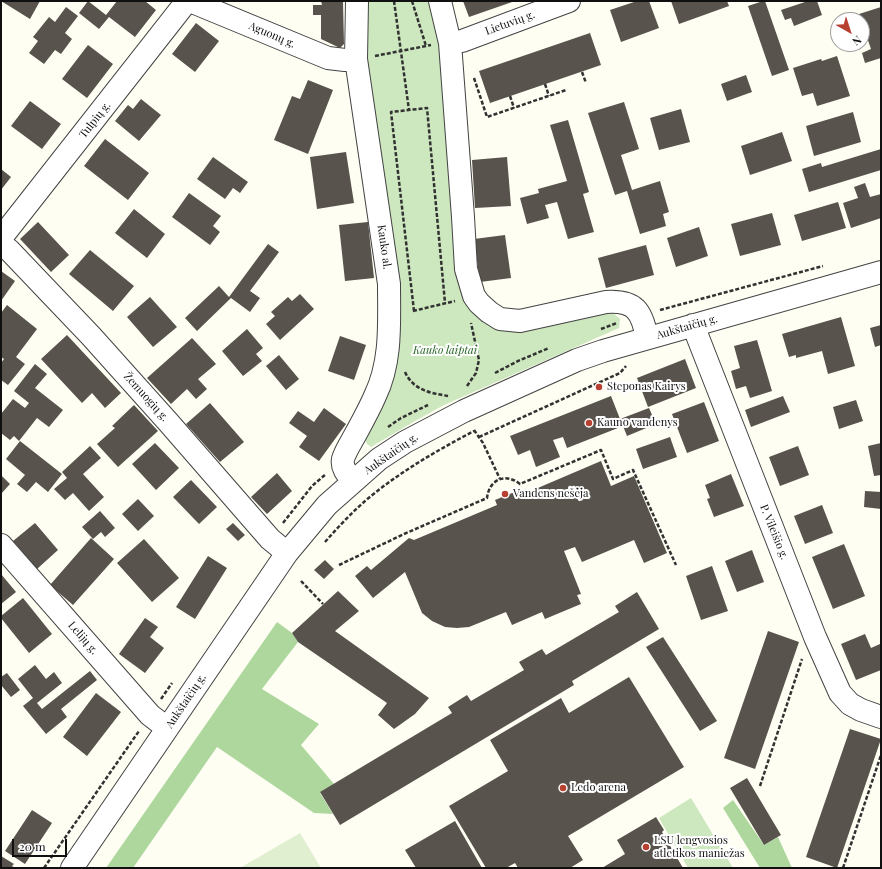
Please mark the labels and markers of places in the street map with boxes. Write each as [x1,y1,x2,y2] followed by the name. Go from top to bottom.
[607,380,686,394] place label: Steponas Kairys
[594,382,604,392] marker: Steponas Kairys
[597,416,678,430] place label: Kauno vandenys
[584,418,594,428] marker: Kauno vandenys
[513,487,589,501] place label: Vandens nešėja
[500,489,510,499] marker: Vandens nešėja
[571,781,626,795] place label: Ledo arena
[558,783,568,793] marker: Ledo arena
[654,834,745,860] place label: LSU lengvosios atletikos maniežas
[641,842,651,852] marker: LSU lengvosios atletikos maniežas

